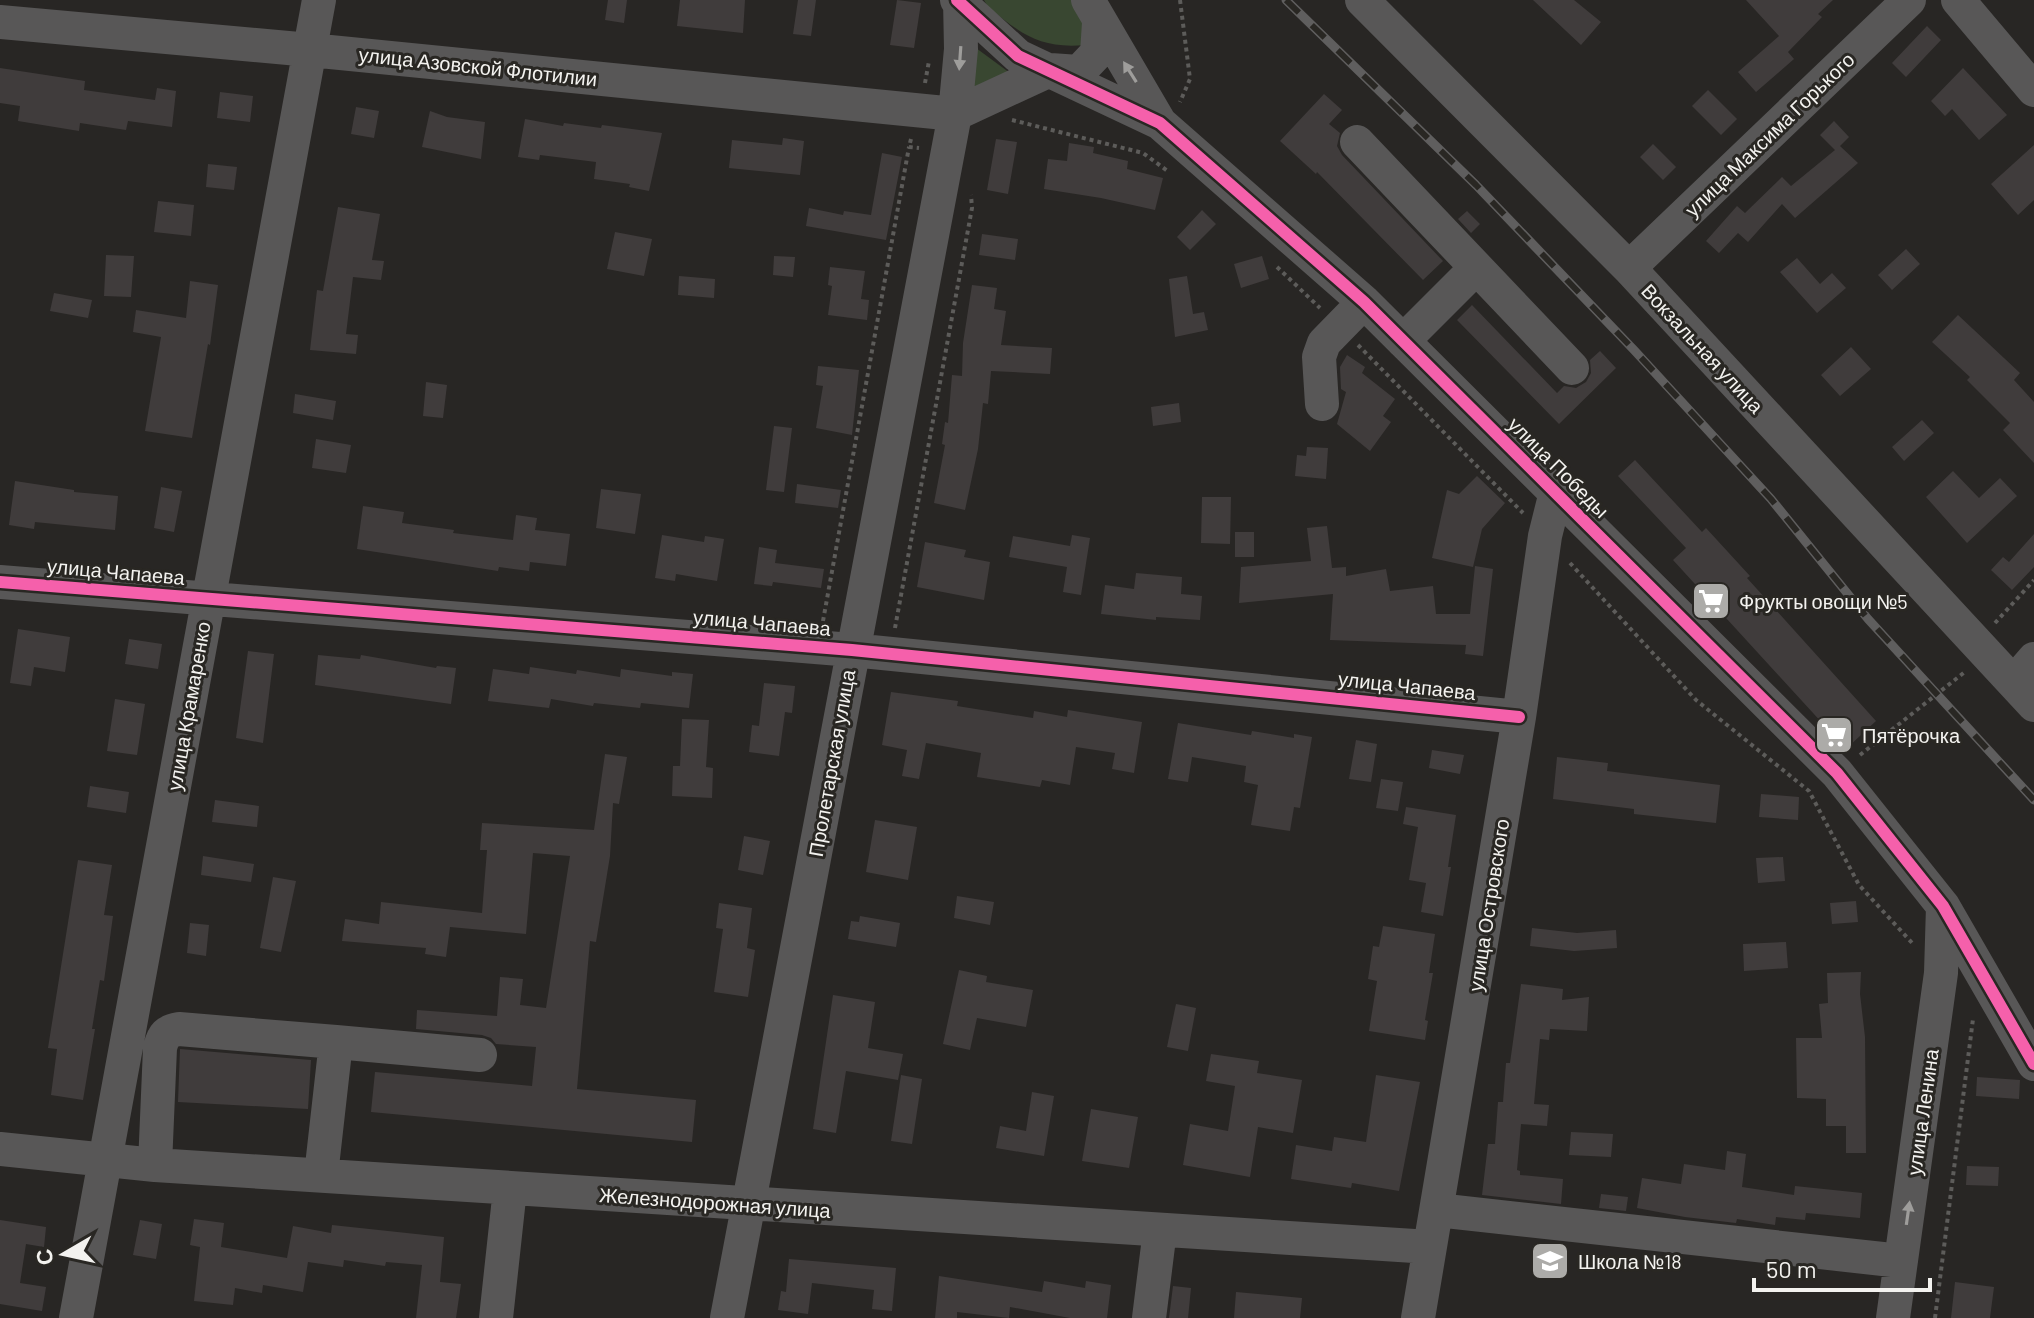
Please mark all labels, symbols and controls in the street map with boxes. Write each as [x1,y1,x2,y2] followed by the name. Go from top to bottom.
[358,42,598,90] street label: улица Азовской Флотилии
[953,46,966,71] one-way arrow
[1679,47,1859,221] street label: улица Максима Горького
[1123,62,1138,83] one-way arrow
[1637,278,1770,418] street label: Вокзальная улица
[1504,412,1614,522] street label: улица Победы
[46,553,187,589] street label: улица Чапаева
[1690,580,1732,622] supermarket icon: Фрукты овощи №5
[1739,589,1908,613] place label: Фрукты овощи №5
[692,604,833,640] street label: улица Чапаева
[161,620,215,792] street label: улица Крамаренко
[1337,666,1478,704] street label: улица Чапаева
[803,667,859,858] street label: Пролетарская улица
[1813,714,1855,756] supermarket icon: Пятёрочка
[1862,723,1961,747] place label: Пятёрочка
[1463,817,1513,993] street label: улица Островского
[1901,1046,1943,1177] street label: улица Ленина
[598,1182,832,1222] street label: Железнодорожная улица
[1902,1200,1915,1225] one-way arrow
[24,1214,104,1294] north arrow
[1529,1240,1571,1282] school or university icon: Школа №18
[1754,1242,1930,1292] scale bar
[29,1247,57,1267] text: С
[1578,1249,1682,1273] place label: Школа №18
[1766,1254,1817,1283] text: 50 m

